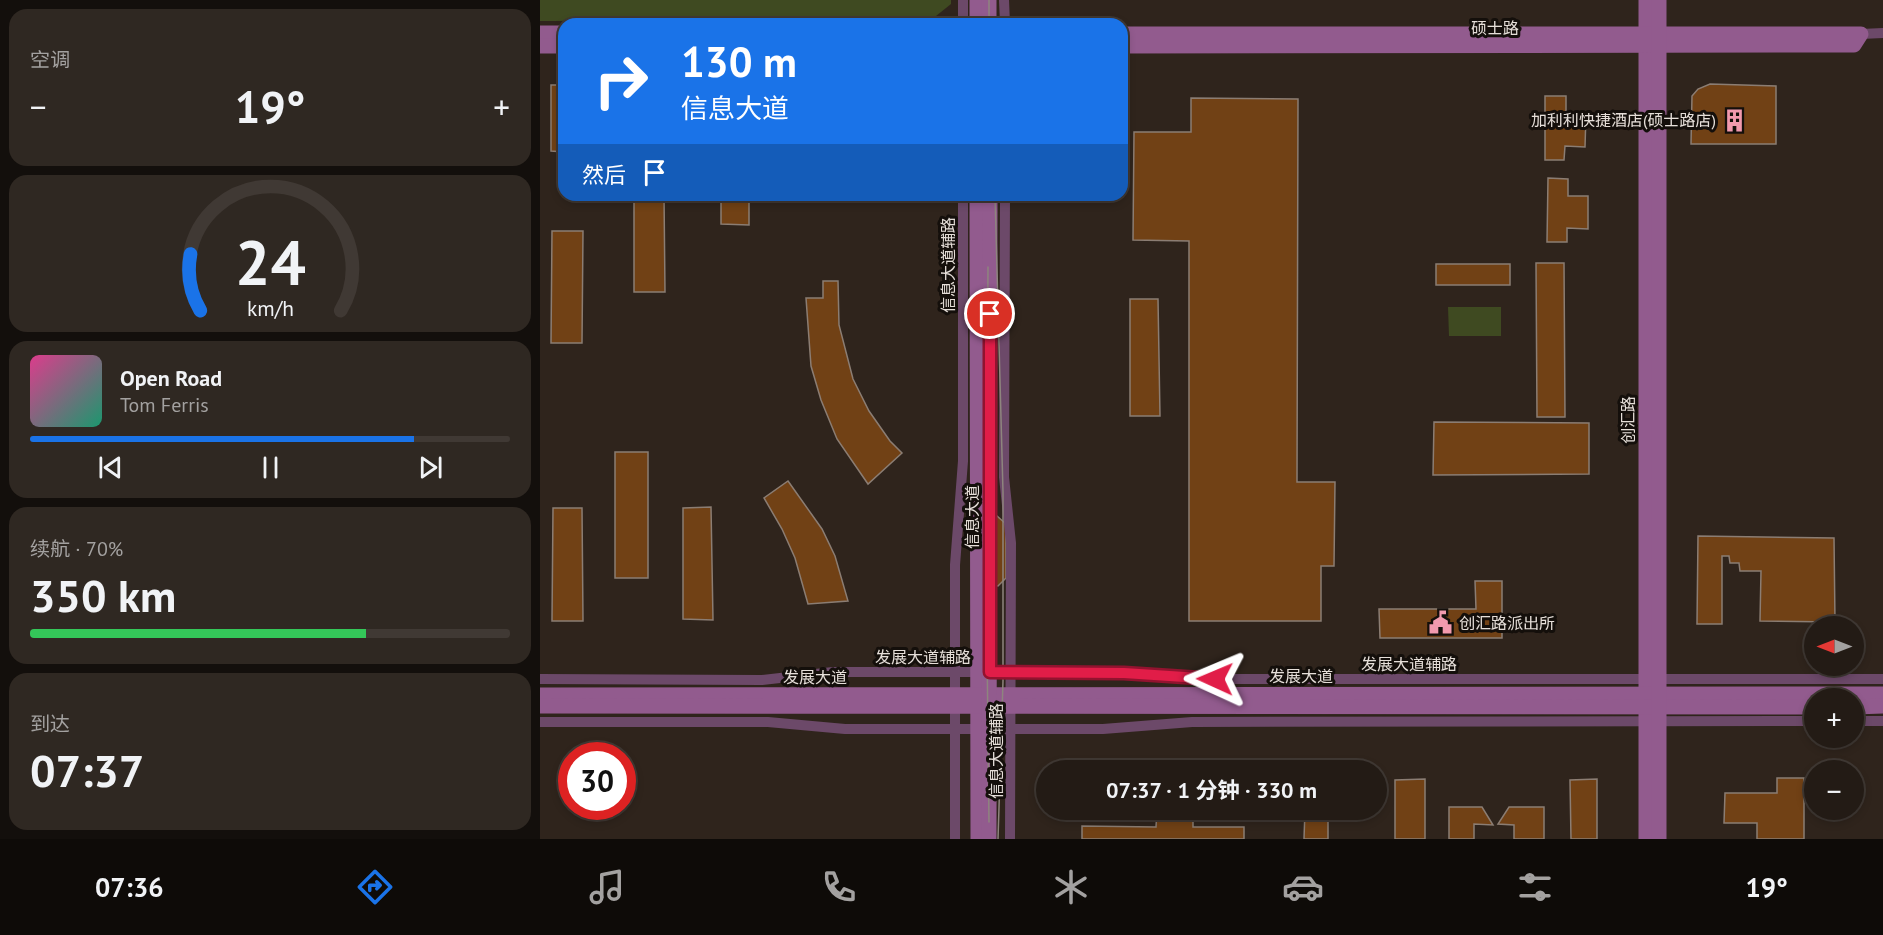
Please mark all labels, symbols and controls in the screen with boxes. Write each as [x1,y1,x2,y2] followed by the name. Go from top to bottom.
[1471,18,1519,38] street label: 硕士路
[681,34,797,89] text: 130 m
[582,42,660,120] icon: right
[30,47,70,73] text: 空调
[235,77,305,135] text: 19°
[30,85,47,128] text: −
[493,85,510,128] text: +
[681,91,789,125] text: 信息大道
[1721,107,1747,133] building icon: 加利利快捷酒店(硕士路店)
[1531,110,1716,130] place label: 加利利快捷酒店(硕士路店)
[638,156,671,189] icon: arrive
[582,161,626,189] text: 然后
[938,217,958,313] street label: 信息大道辅路
[235,221,305,302] text: 24
[964,288,1015,339] pin
[246,294,293,322] text: km/h
[973,297,1006,330] icon: arrive
[120,364,222,392] text: Open Road
[120,392,209,418] text: Tom Ferris
[1618,396,1638,444] street label: 创汇路
[94,451,127,484] icon: previous
[254,451,287,484] icon: pause
[414,451,447,484] icon: next
[962,485,982,549] street label: 信息大道
[30,536,123,562] text: 续航 · 70%
[30,566,176,624] text: 350 km
[1428,610,1454,636] public building icon: 创汇路派出所
[1459,613,1555,633] place label: 创汇路派出所
[1804,616,1864,676] north arrow
[1804,616,1864,820] map controls
[875,647,971,667] street label: 发展大道辅路
[1183,647,1247,711] position arrow
[1361,654,1457,674] street label: 发展大道辅路
[1269,666,1333,686] street label: 发展大道
[783,667,847,687] street label: 发展大道
[1804,688,1864,748] button: +
[986,703,1006,799] street label: 信息大道辅路
[30,711,70,737] text: 到达
[30,741,144,799] text: 07:37
[558,742,636,820] speed limit sign: 30
[1804,760,1864,820] button: −
[1106,776,1317,804] text: 07:37 · 1 分钟 · 330 m
[354,866,396,908] icon: directions
[586,866,628,908] icon: music
[818,866,860,908] icon: phone
[1050,866,1092,908] icon: climate
[1282,866,1324,908] icon: car
[1514,866,1556,908] icon: filters
[95,870,164,904] text: 07:36
[1746,870,1788,904] text: 19°

